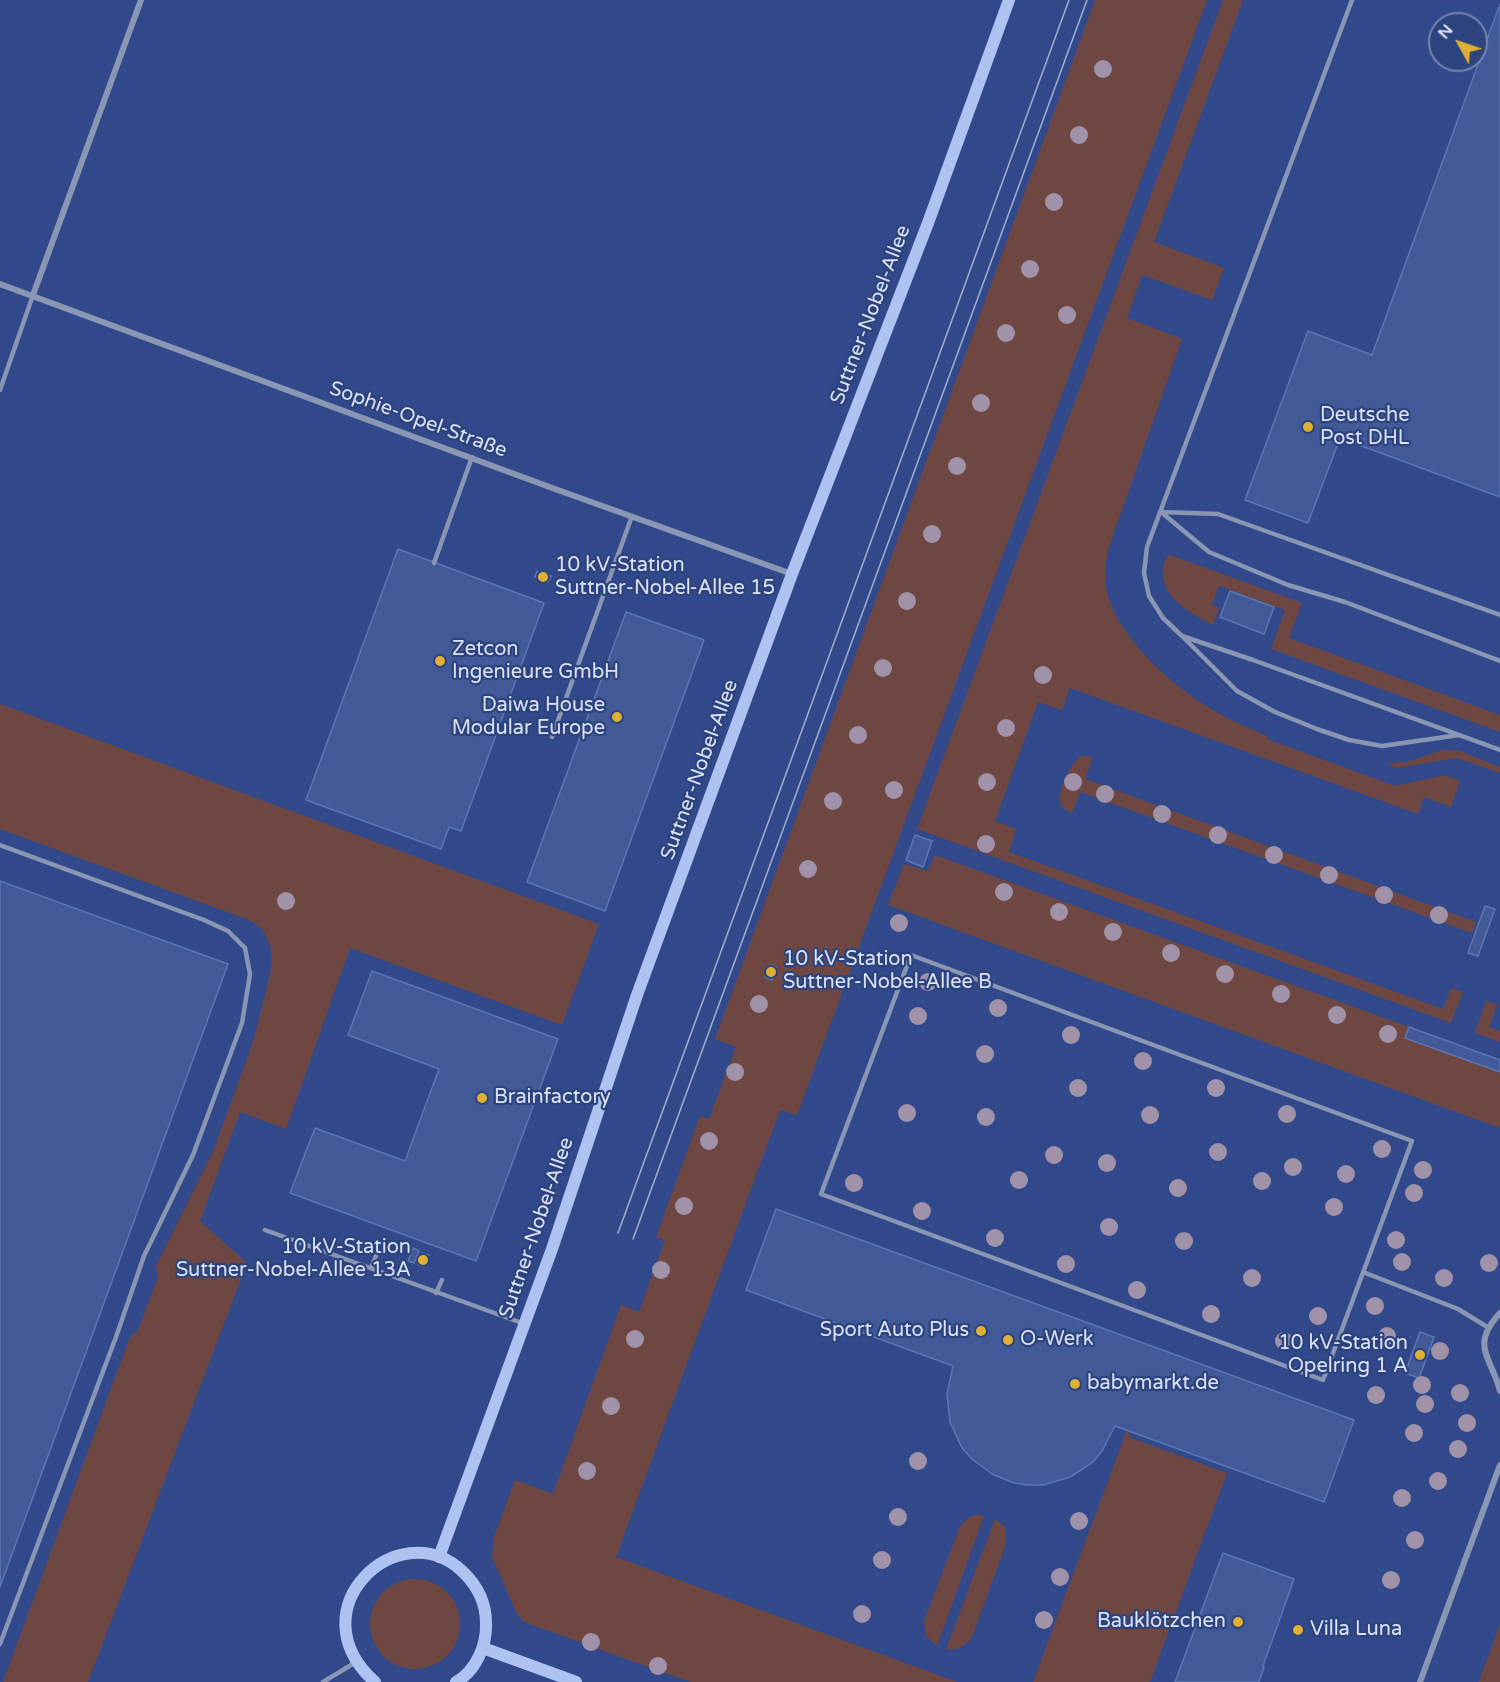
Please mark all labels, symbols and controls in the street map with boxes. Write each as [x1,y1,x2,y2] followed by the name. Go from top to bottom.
[1428,12,1488,72] north arrow
[1434,20,1458,43] text: N
[826,222,916,408] street label: Suttner-Nobel-Allee
[326,377,510,463] street label: Sophie-Opel-Straße
[1320,404,1410,451] place label: Deutsche Post DHL
[1301,420,1315,434] marker: Deutsche Post DHL
[555,554,775,601] place label: 10 kV-Station Suttner-Nobel-Allee 15
[536,570,550,584] marker: 10 kV-Station Suttner-Nobel-Allee 15
[452,638,619,685] place label: Zetcon Ingenieure GmbH
[433,654,447,668] marker: Zetcon Ingenieure GmbH
[656,677,744,863] street label: Suttner-Nobel-Allee
[452,694,605,741] place label: Daiwa House Modular Europe
[610,710,624,724] marker: Daiwa House Modular Europe
[783,948,992,995] place label: 10 kV-Station Suttner-Nobel-Allee B
[764,965,778,979] marker: 10 kV-Station Suttner-Nobel-Allee B
[494,1086,611,1110] place label: Brainfactory
[475,1091,489,1105] marker: Brainfactory
[495,1134,579,1322] street label: Suttner-Nobel-Allee
[176,1236,411,1283] place label: 10 kV-Station Suttner-Nobel-Allee 13A
[416,1253,430,1267] marker: 10 kV-Station Suttner-Nobel-Allee 13A
[820,1319,969,1343] place label: Sport Auto Plus
[974,1324,988,1338] marker: Sport Auto Plus
[1020,1328,1094,1352] place label: O-Werk
[1278,1332,1408,1379] place label: 10 kV-Station Opelring 1 A
[1001,1333,1015,1347] marker: O-Werk
[1413,1348,1427,1362] marker: 10 kV-Station Opelring 1 A
[1087,1372,1219,1396] place label: babymarkt.de
[1068,1377,1082,1391] marker: babymarkt.de
[1097,1610,1226,1634] place label: Bauklötzchen
[1231,1615,1245,1629] marker: Bauklötzchen
[1310,1618,1402,1642] place label: Villa Luna
[1291,1623,1305,1637] marker: Villa Luna

